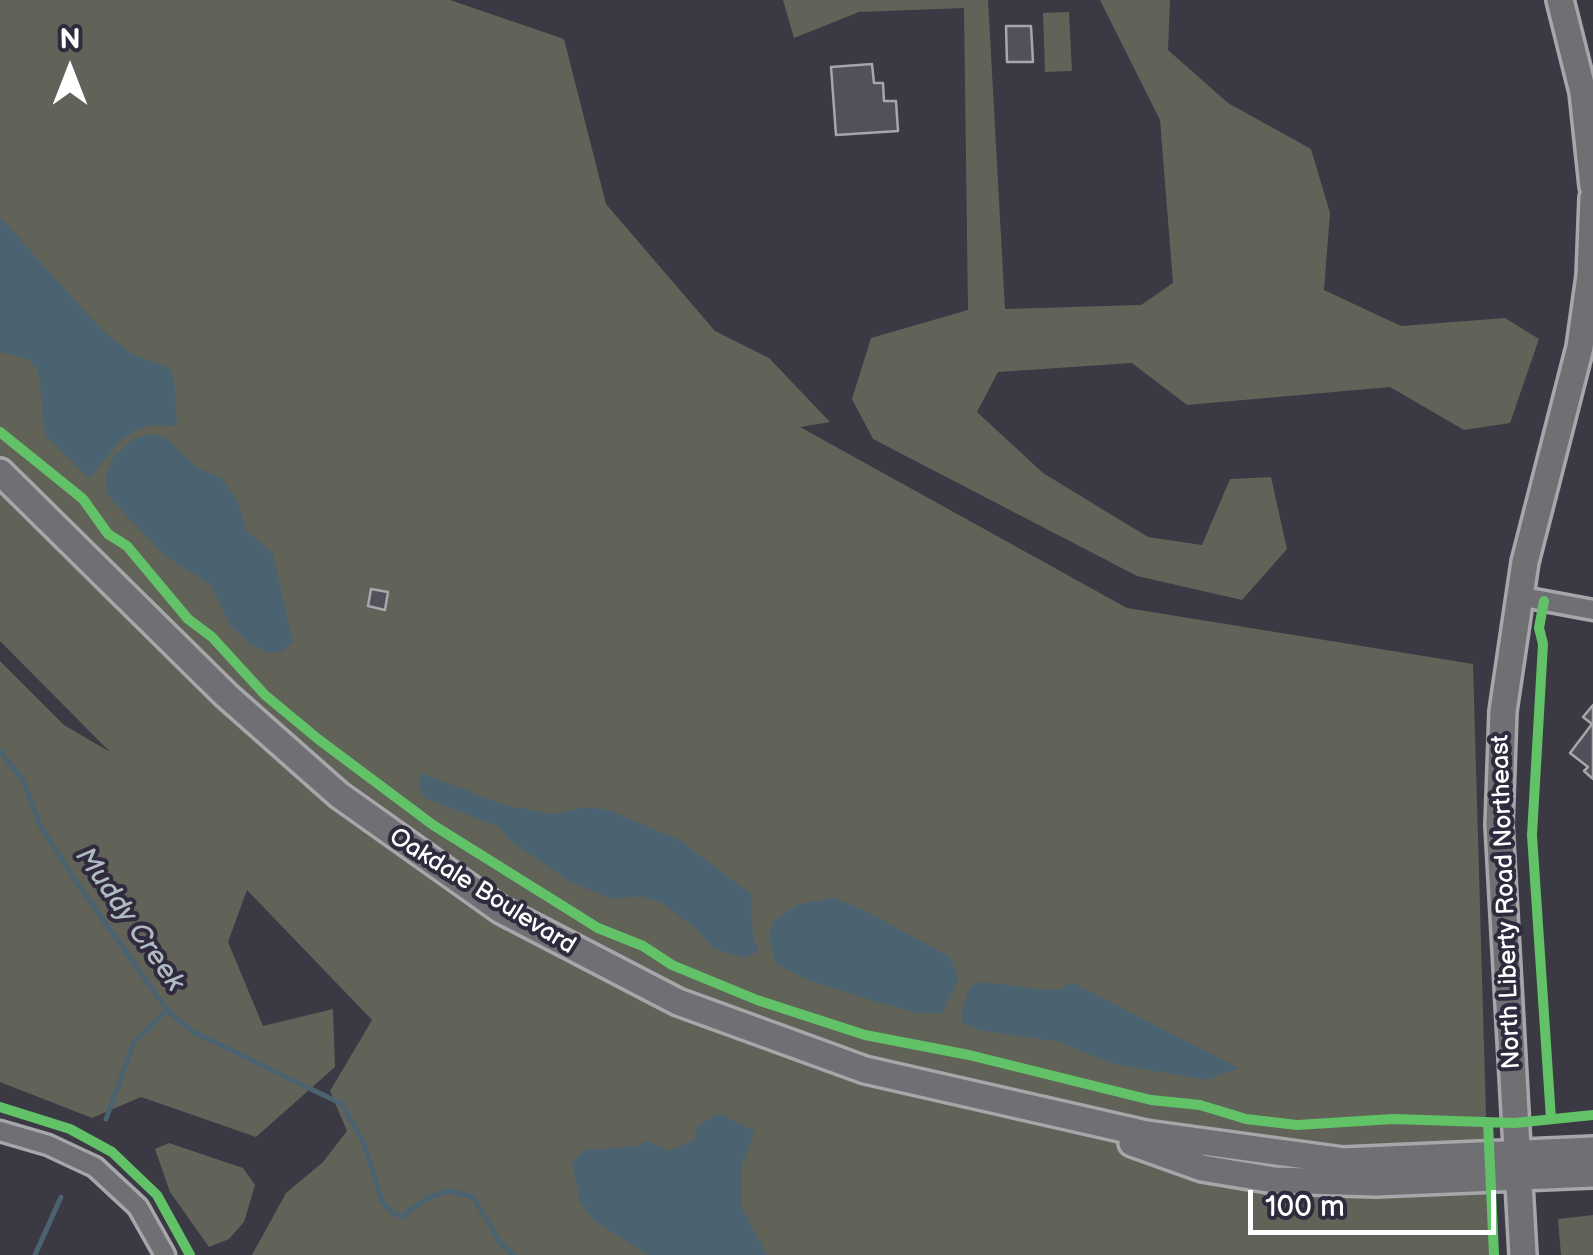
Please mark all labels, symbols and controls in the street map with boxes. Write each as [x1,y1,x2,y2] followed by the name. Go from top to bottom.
[20,20,120,120] north arrow
[59,23,81,56] text: N
[1486,734,1528,1070] street label: North Liberty Road Northeast
[383,823,581,961] street label: Oakdale Boulevard
[67,842,191,998] water label: Muddy Creek
[1253,1170,1500,1232] scale bar
[1265,1189,1345,1225] text: 100 m

